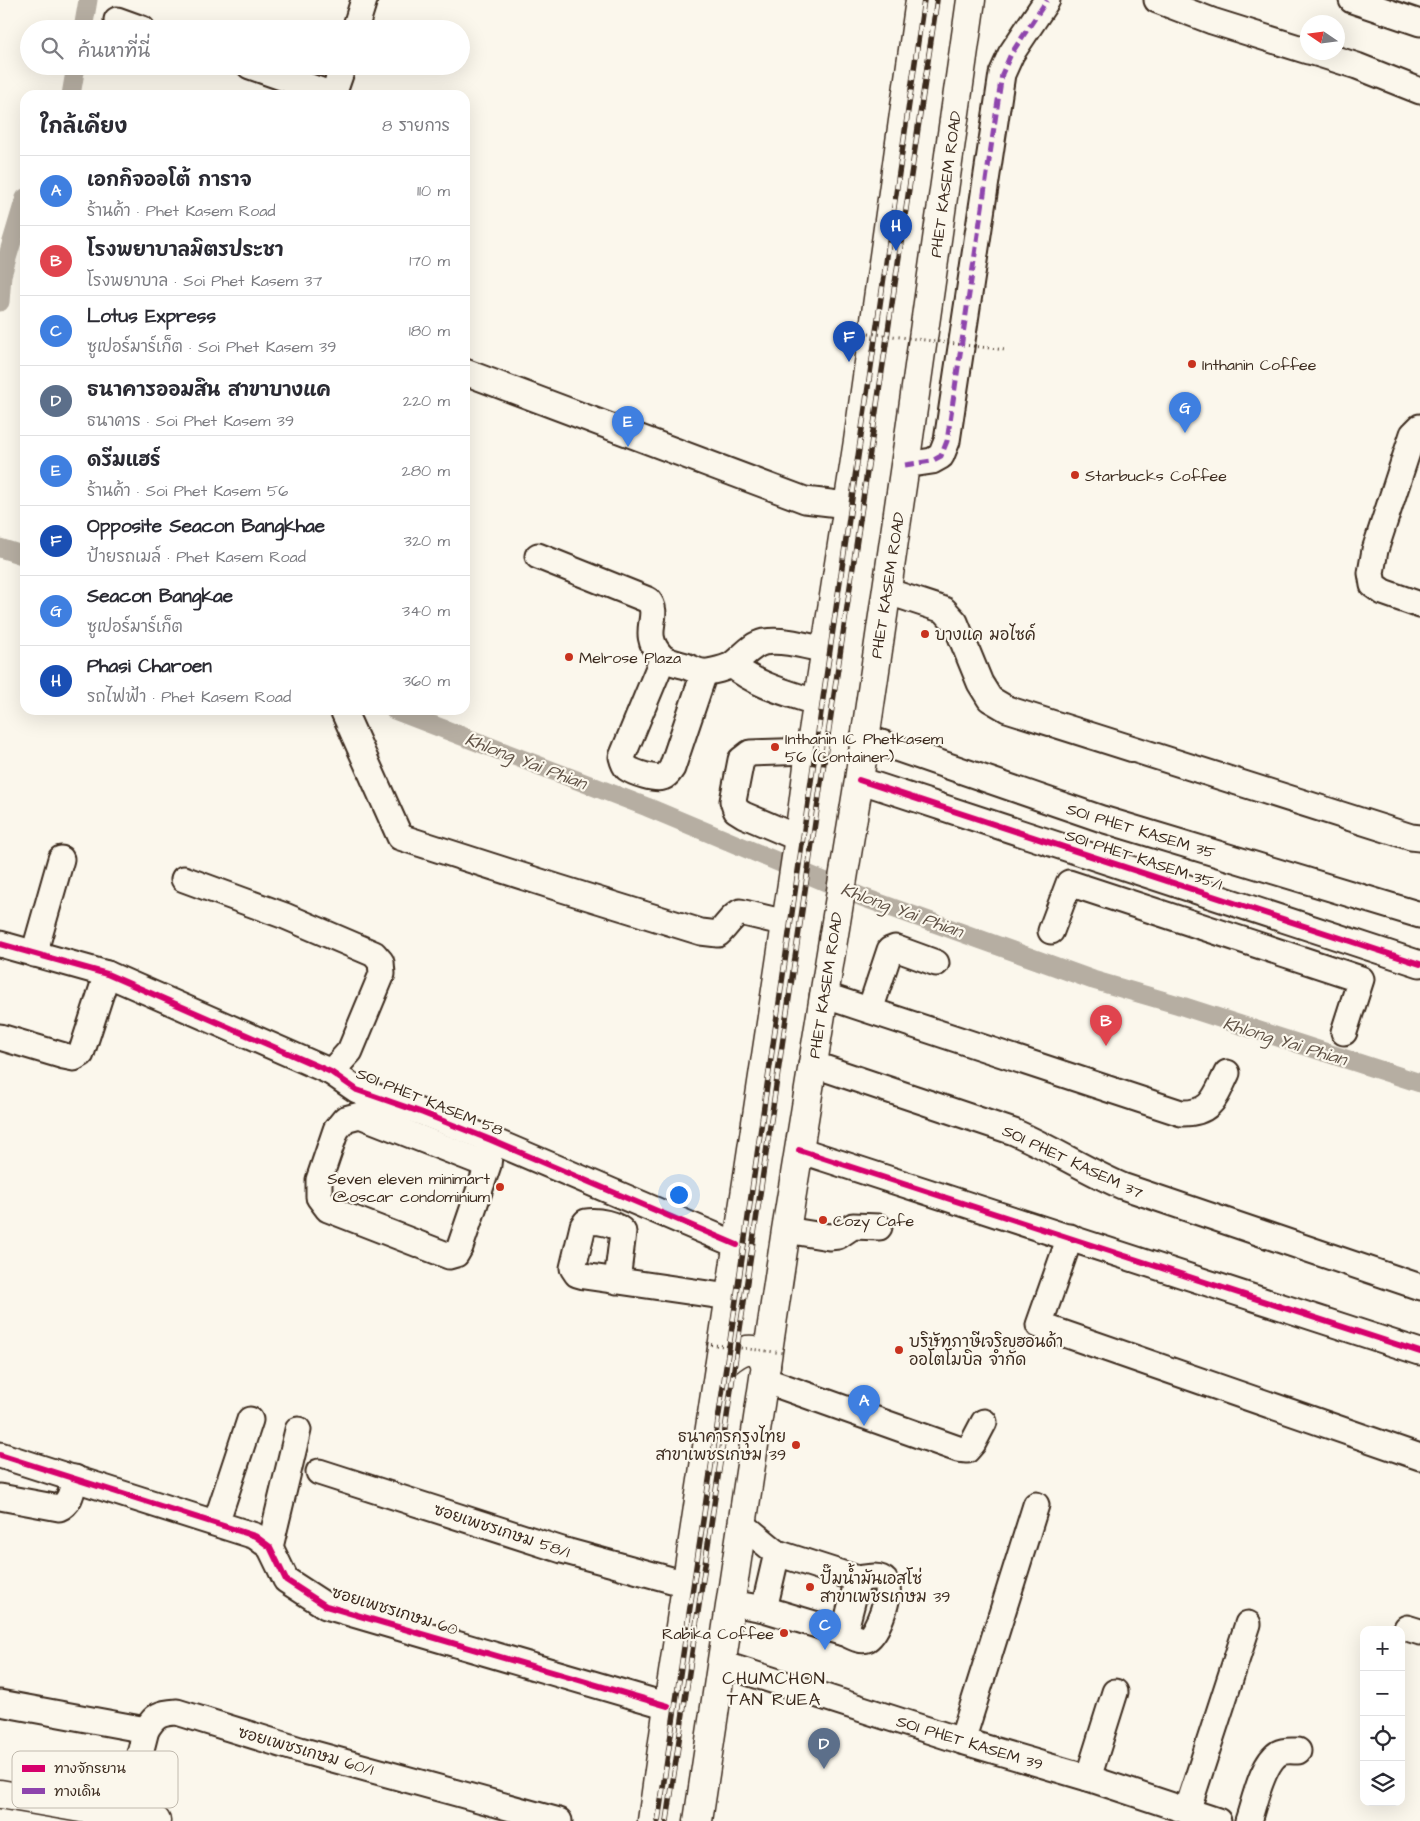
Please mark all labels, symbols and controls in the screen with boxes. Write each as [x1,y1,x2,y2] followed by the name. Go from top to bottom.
[1300,15,1345,60] north arrow
[20,20,470,75] search box
[38,34,66,62] icon: search
[78,38,150,65] text: ค้นหาที่นี่
[925,109,967,259] street label: PHET KASEM ROAD
[40,112,127,141] text: ใกล้เคียง
[382,115,450,137] text: 8 รายการ
[87,167,252,194] text: เอกกิจออโต้ การาจ
[51,180,61,202] text: A
[417,180,450,202] text: 110 m
[87,200,276,222] text: ร้านค้า · Phet Kasem Road
[880,210,912,251] pin: H
[87,237,283,264] text: โรงพยาบาลมิตรประชา
[50,250,62,272] text: B
[409,250,450,272] text: 170 m
[87,270,322,292] text: โรงพยาบาล · Soi Phet Kasem 37
[87,303,216,330] text: Lotus Express
[50,320,62,342] text: C
[409,320,450,342] text: 180 m
[833,321,865,362] pin: F
[87,336,336,358] text: ซูเปอร์มาร์เก็ต · Soi Phet Kasem 39
[1202,354,1317,376] place label: Inthanin Coffee
[1186,358,1198,370] marker: Inthanin Coffee
[87,377,331,404] text: ธนาคารออมสิน สาขาบางแค
[51,390,61,412] text: D
[403,390,450,412] text: 220 m
[1169,392,1201,433] pin: G
[612,406,644,447] pin: E
[87,410,294,432] text: ธนาคาร · Soi Phet Kasem 39
[87,447,160,474] text: ดรีมแฮร์
[51,460,61,482] text: E
[402,460,450,482] text: 280 m
[1085,465,1227,487] place label: Starbucks Coffee
[1069,469,1081,481] marker: Starbucks Coffee
[87,480,288,502] text: ร้านค้า · Soi Phet Kasem 56
[866,510,910,660] street label: PHET KASEM ROAD
[87,513,325,540] text: Opposite Seacon Bangkhae
[50,530,62,552] text: F
[404,530,450,552] text: 320 m
[87,546,306,568] text: ป้ายรถเมล์ · Phet Kasem Road
[87,583,233,610] text: Seacon Bangkae
[50,600,62,622] text: G
[402,600,450,622] text: 340 m
[87,616,183,638] text: ซูเปอร์มาร์เก็ต
[935,623,1036,646] place label: บางแค มอไซค์
[919,628,931,640] marker: บางแค มอไซค์
[579,647,681,669] place label: Melrose Plaza
[563,651,575,663] marker: Melrose Plaza
[87,653,212,680] text: Phasi Charoen
[51,670,61,692] text: H
[403,670,450,692] text: 360 m
[87,686,291,708] text: รถไฟฟ้า · Phet Kasem Road
[461,727,592,798] water label: Khlong Yai Phian
[785,728,944,768] place label: Inthanin IC Phetkasem 56 (Container)
[769,741,781,753] marker: Inthanin IC Phetkasem 56 (Container)
[1064,798,1218,864] street label: SOI PHET KASEM 35
[1062,824,1225,896] street label: SOI PHET KASEM 35/1
[837,877,968,946] water label: Khlong Yai Phian
[804,910,848,1060] street label: PHET KASEM ROAD
[1090,1005,1122,1046] pin: B
[1220,1011,1352,1074] water label: Khlong Yai Phian
[353,1062,506,1141] street label: SOI PHET KASEM 58
[999,1120,1147,1204] street label: SOI PHET KASEM 37
[327,1168,491,1208] place label: Seven eleven minimart @oscar condominium
[494,1181,506,1193] marker: Seven eleven minimart @oscar condominium
[666,1182,692,1208] your location
[833,1210,914,1233] place label: Cozy Cafe
[817,1214,829,1226] marker: Cozy Cafe
[909,1331,1063,1371] place label: บริษัทภาษีเจริญฮอนด้า ออโตโมบิล จำกัด
[893,1344,905,1356] marker: บริษัทภาษีเจริญฮอนด้า ออโตโมบิล จำกัด
[848,1385,880,1426] pin: A
[656,1425,786,1466] place label: ธนาคารกรุงไทย สาขาเพชรเกษม 39
[790,1439,802,1451] marker: ธนาคารกรุงไทย สาขาเพชรเกษม 39
[431,1499,573,1563] street label: ซอยเพชรเกษม 58/1
[820,1563,950,1608] place label: ปั๊มน้ำมันเอสโซ่ สาขาเพชรเกษม 39
[329,1581,461,1641] street label: ซอยเพชรเกษม 60
[804,1581,816,1593] marker: ปั๊มน้ำมันเอสโซ่ สาขาเพชรเกษม 39
[809,1609,841,1650] pin: C
[662,1623,774,1645] place label: Rabika Coffee
[1360,1626,1405,1806] map controls
[1360,1626,1405,1671] button: +
[778,1627,790,1639] marker: Rabika Coffee
[722,1666,826,1712] district label: CHUMCHON TAN RUEA
[1360,1671,1405,1716] button: −
[894,1710,1046,1776] street label: SOI PHET KASEM 39
[1360,1716,1405,1761] button: locate
[235,1721,376,1781] street label: ซอยเพชรเกษม 60/1
[808,1728,840,1769] pin: D
[12,1751,178,1808] legend
[54,1759,127,1779] text: ทางจักรยาน
[1360,1761,1405,1806] button: layers
[54,1782,101,1802] text: ทางเดิน

